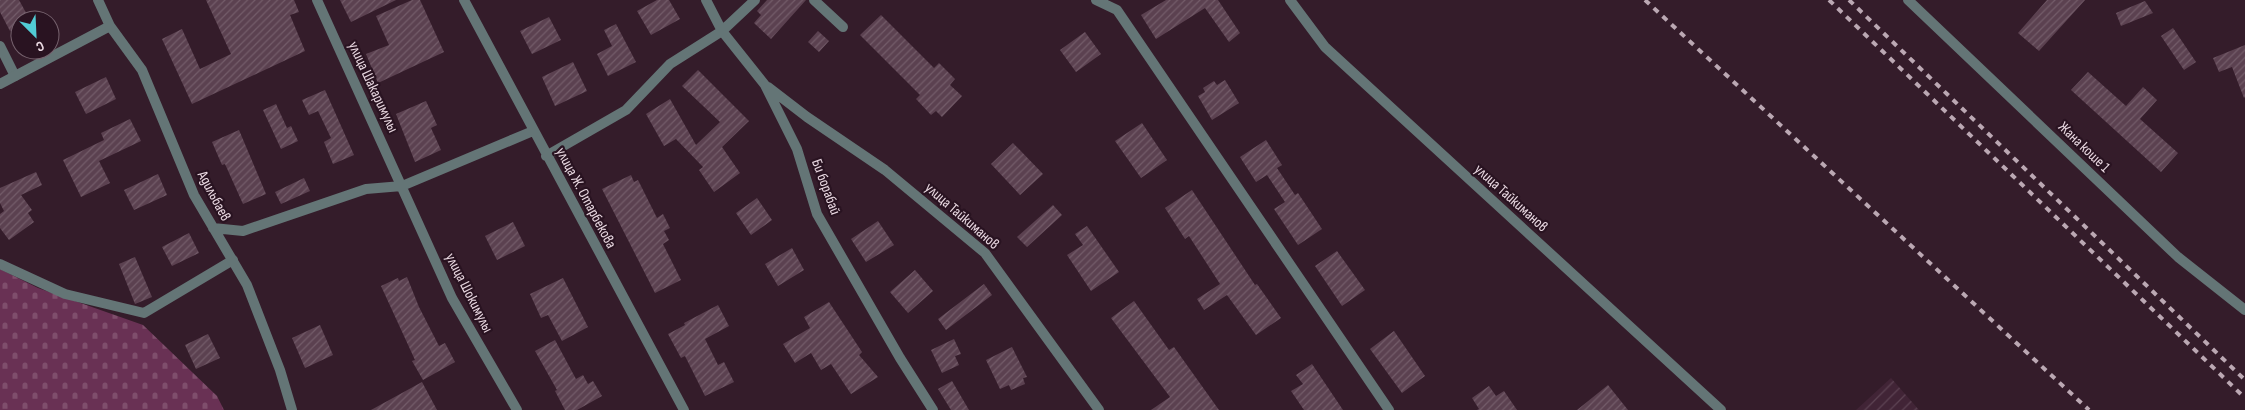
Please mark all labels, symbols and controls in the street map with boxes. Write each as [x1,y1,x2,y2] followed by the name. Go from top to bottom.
[10,10,60,60] north arrow
[33,37,47,56] text: С
[344,38,402,136] street label: улица Шакаримулы
[2054,118,2114,177] street label: Жана коше 1
[551,144,621,252] street label: улица Ж. Отарбекова
[807,157,845,217] street label: Би борабай
[1470,160,1552,236] street label: улица Тайкиманов
[192,167,235,224] street label: Адильбаев
[921,178,1003,254] street label: улица Тайкиманов
[441,250,497,336] street label: улица Шокимулы

